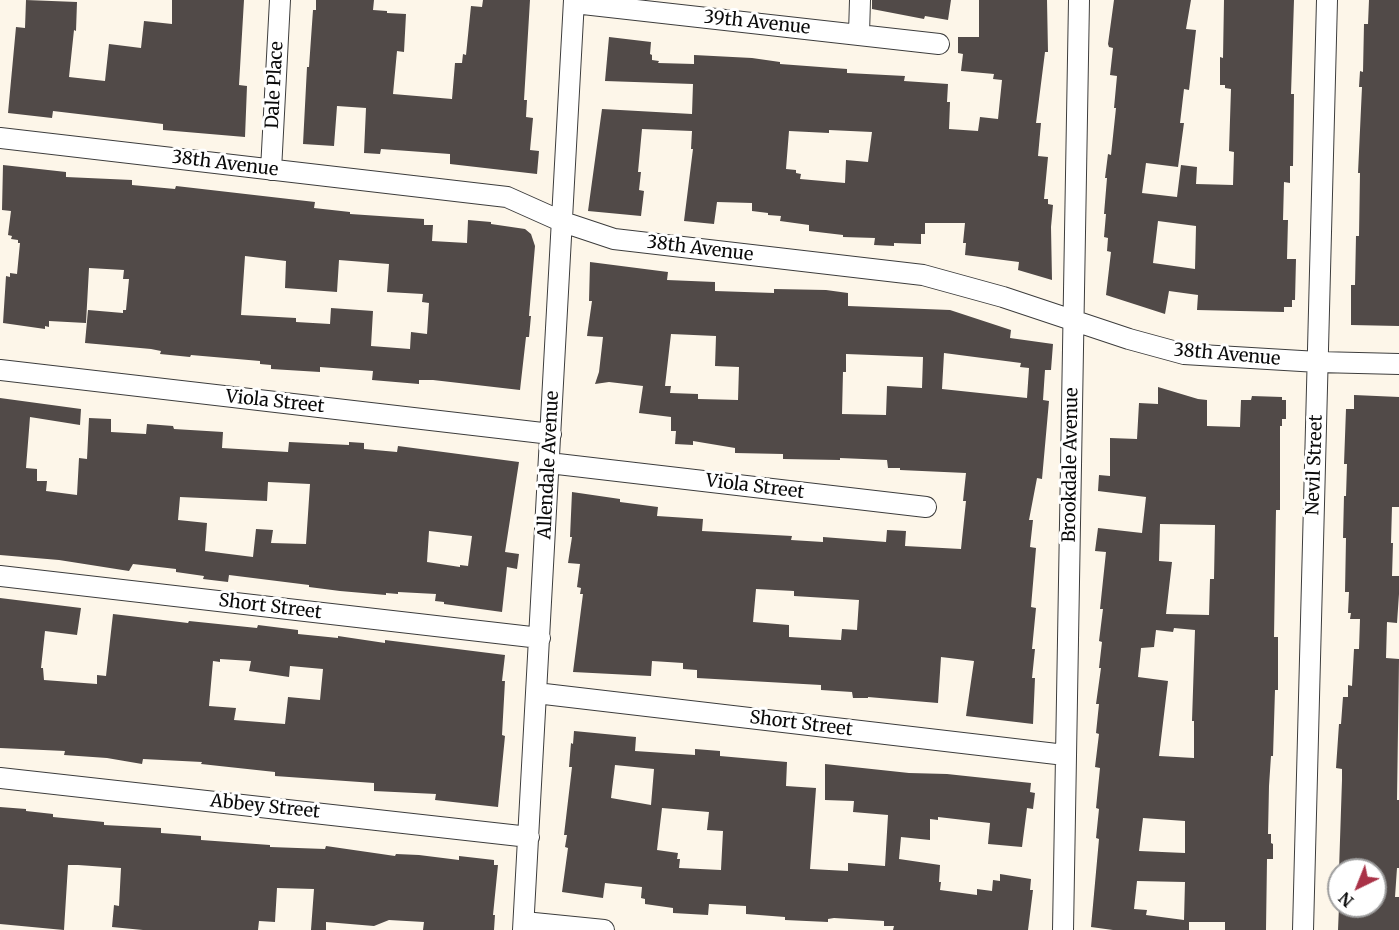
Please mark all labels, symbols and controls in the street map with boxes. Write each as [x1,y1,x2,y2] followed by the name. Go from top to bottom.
[703,7,811,39] street label: 39th Avenue
[262,41,288,129] street label: Dale Place
[171,147,279,181] street label: 38th Avenue
[646,232,754,266] street label: 38th Avenue
[1173,340,1281,370] street label: 38th Avenue
[225,386,325,418] street label: Viola Street
[1059,387,1083,543] street label: Brookdale Avenue
[534,390,564,540] street label: Allendale Avenue
[1302,414,1328,516] street label: Nevil Street
[705,470,805,504] street label: Viola Street
[217,590,323,624] street label: Short Street
[748,707,854,741] street label: Short Street
[209,790,321,824] street label: Abbey Street
[1327,858,1387,918] north arrow
[1335,888,1358,911] text: N

